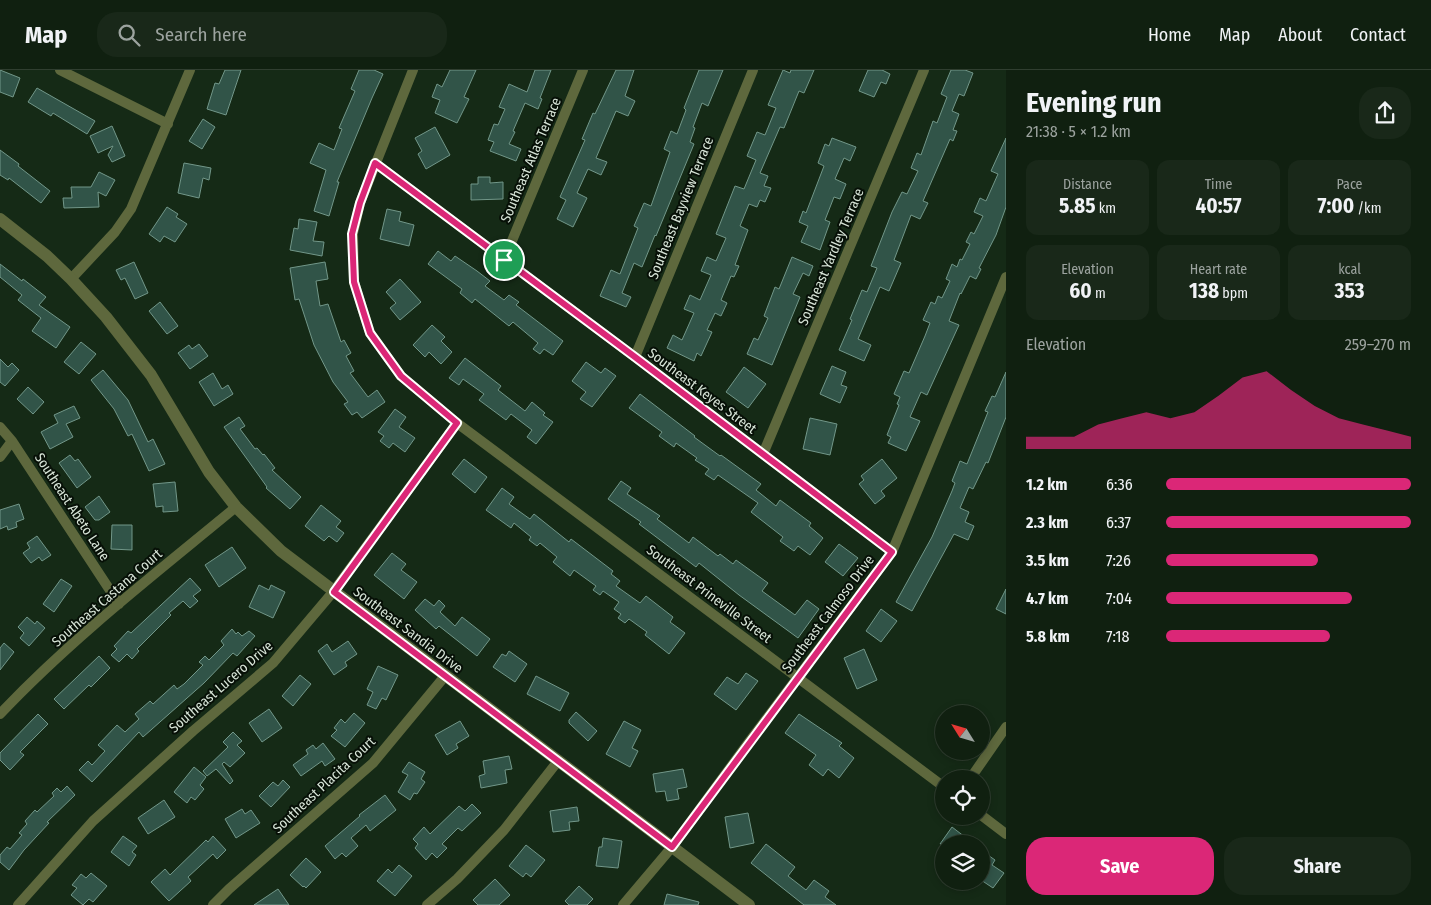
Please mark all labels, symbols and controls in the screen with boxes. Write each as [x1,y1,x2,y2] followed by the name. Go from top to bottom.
[97,12,447,57] search box
[25,21,67,49] text: Map
[115,21,143,49] icon: search
[155,23,247,46] text: Search here
[1148,24,1191,46] text: Home
[1219,24,1250,46] text: Map
[1278,24,1322,46] text: About
[1350,24,1406,46] text: Contact
[1026,86,1162,119] text: Evening run
[1359,87,1411,139] button: share
[497,95,565,225] street label: Southeast Atlas Terrace
[1026,122,1131,141] text: 21:38 · 5 × 1.2 km
[645,134,717,282] street label: Southeast Bayview Terrace
[1063,176,1112,193] text: Distance
[1205,176,1232,193] text: Time
[1336,176,1363,193] text: Pace
[794,186,868,328] street label: Southeast Yardley Terrace
[1059,193,1095,219] text: 5.85
[1195,193,1242,219] text: 40:57
[1318,193,1354,219] text: 7:00
[1095,200,1116,217] text: km
[1354,200,1381,217] text: /km
[483,239,525,281] pin
[490,246,518,274] icon: arrive
[1061,261,1114,278] text: Elevation
[1190,261,1247,278] text: Heart rate
[1338,261,1361,278] text: kcal
[1069,278,1092,304] text: 60
[1189,278,1219,304] text: 138
[1335,278,1365,304] text: 353
[1092,285,1106,302] text: m
[1219,285,1248,302] text: bpm
[1026,335,1086,354] text: Elevation
[1345,335,1411,354] text: 259–270 m
[644,345,760,438] street label: Southeast Keyes Street
[31,450,113,564] street label: Southeast Abeto Lane
[1026,475,1068,494] text: 1.2 km
[1106,475,1133,494] text: 6:36
[1026,513,1069,532] text: 2.3 km
[1106,513,1131,532] text: 6:37
[643,541,775,647] street label: Southeast Prineville Street
[48,545,166,651] street label: Southeast Castana Court
[1026,551,1069,570] text: 3.5 km
[1106,551,1131,570] text: 7:26
[778,552,878,676] street label: Southeast Calmoso Drive
[350,583,466,677] street label: Southeast Sandia Drive
[1026,589,1068,608] text: 4.7 km
[1106,589,1132,608] text: 7:04
[1026,627,1070,646] text: 5.8 km
[1106,627,1129,646] text: 7:18
[166,637,276,737] street label: Southeast Lucero Drive
[935,705,990,760] north arrow
[935,705,990,890] map controls
[269,733,379,837] street label: Southeast Placita Court
[935,770,990,825] button: locate
[935,835,990,890] button: layers
[1026,837,1214,895] button: Save
[1224,837,1411,895] button: Share

